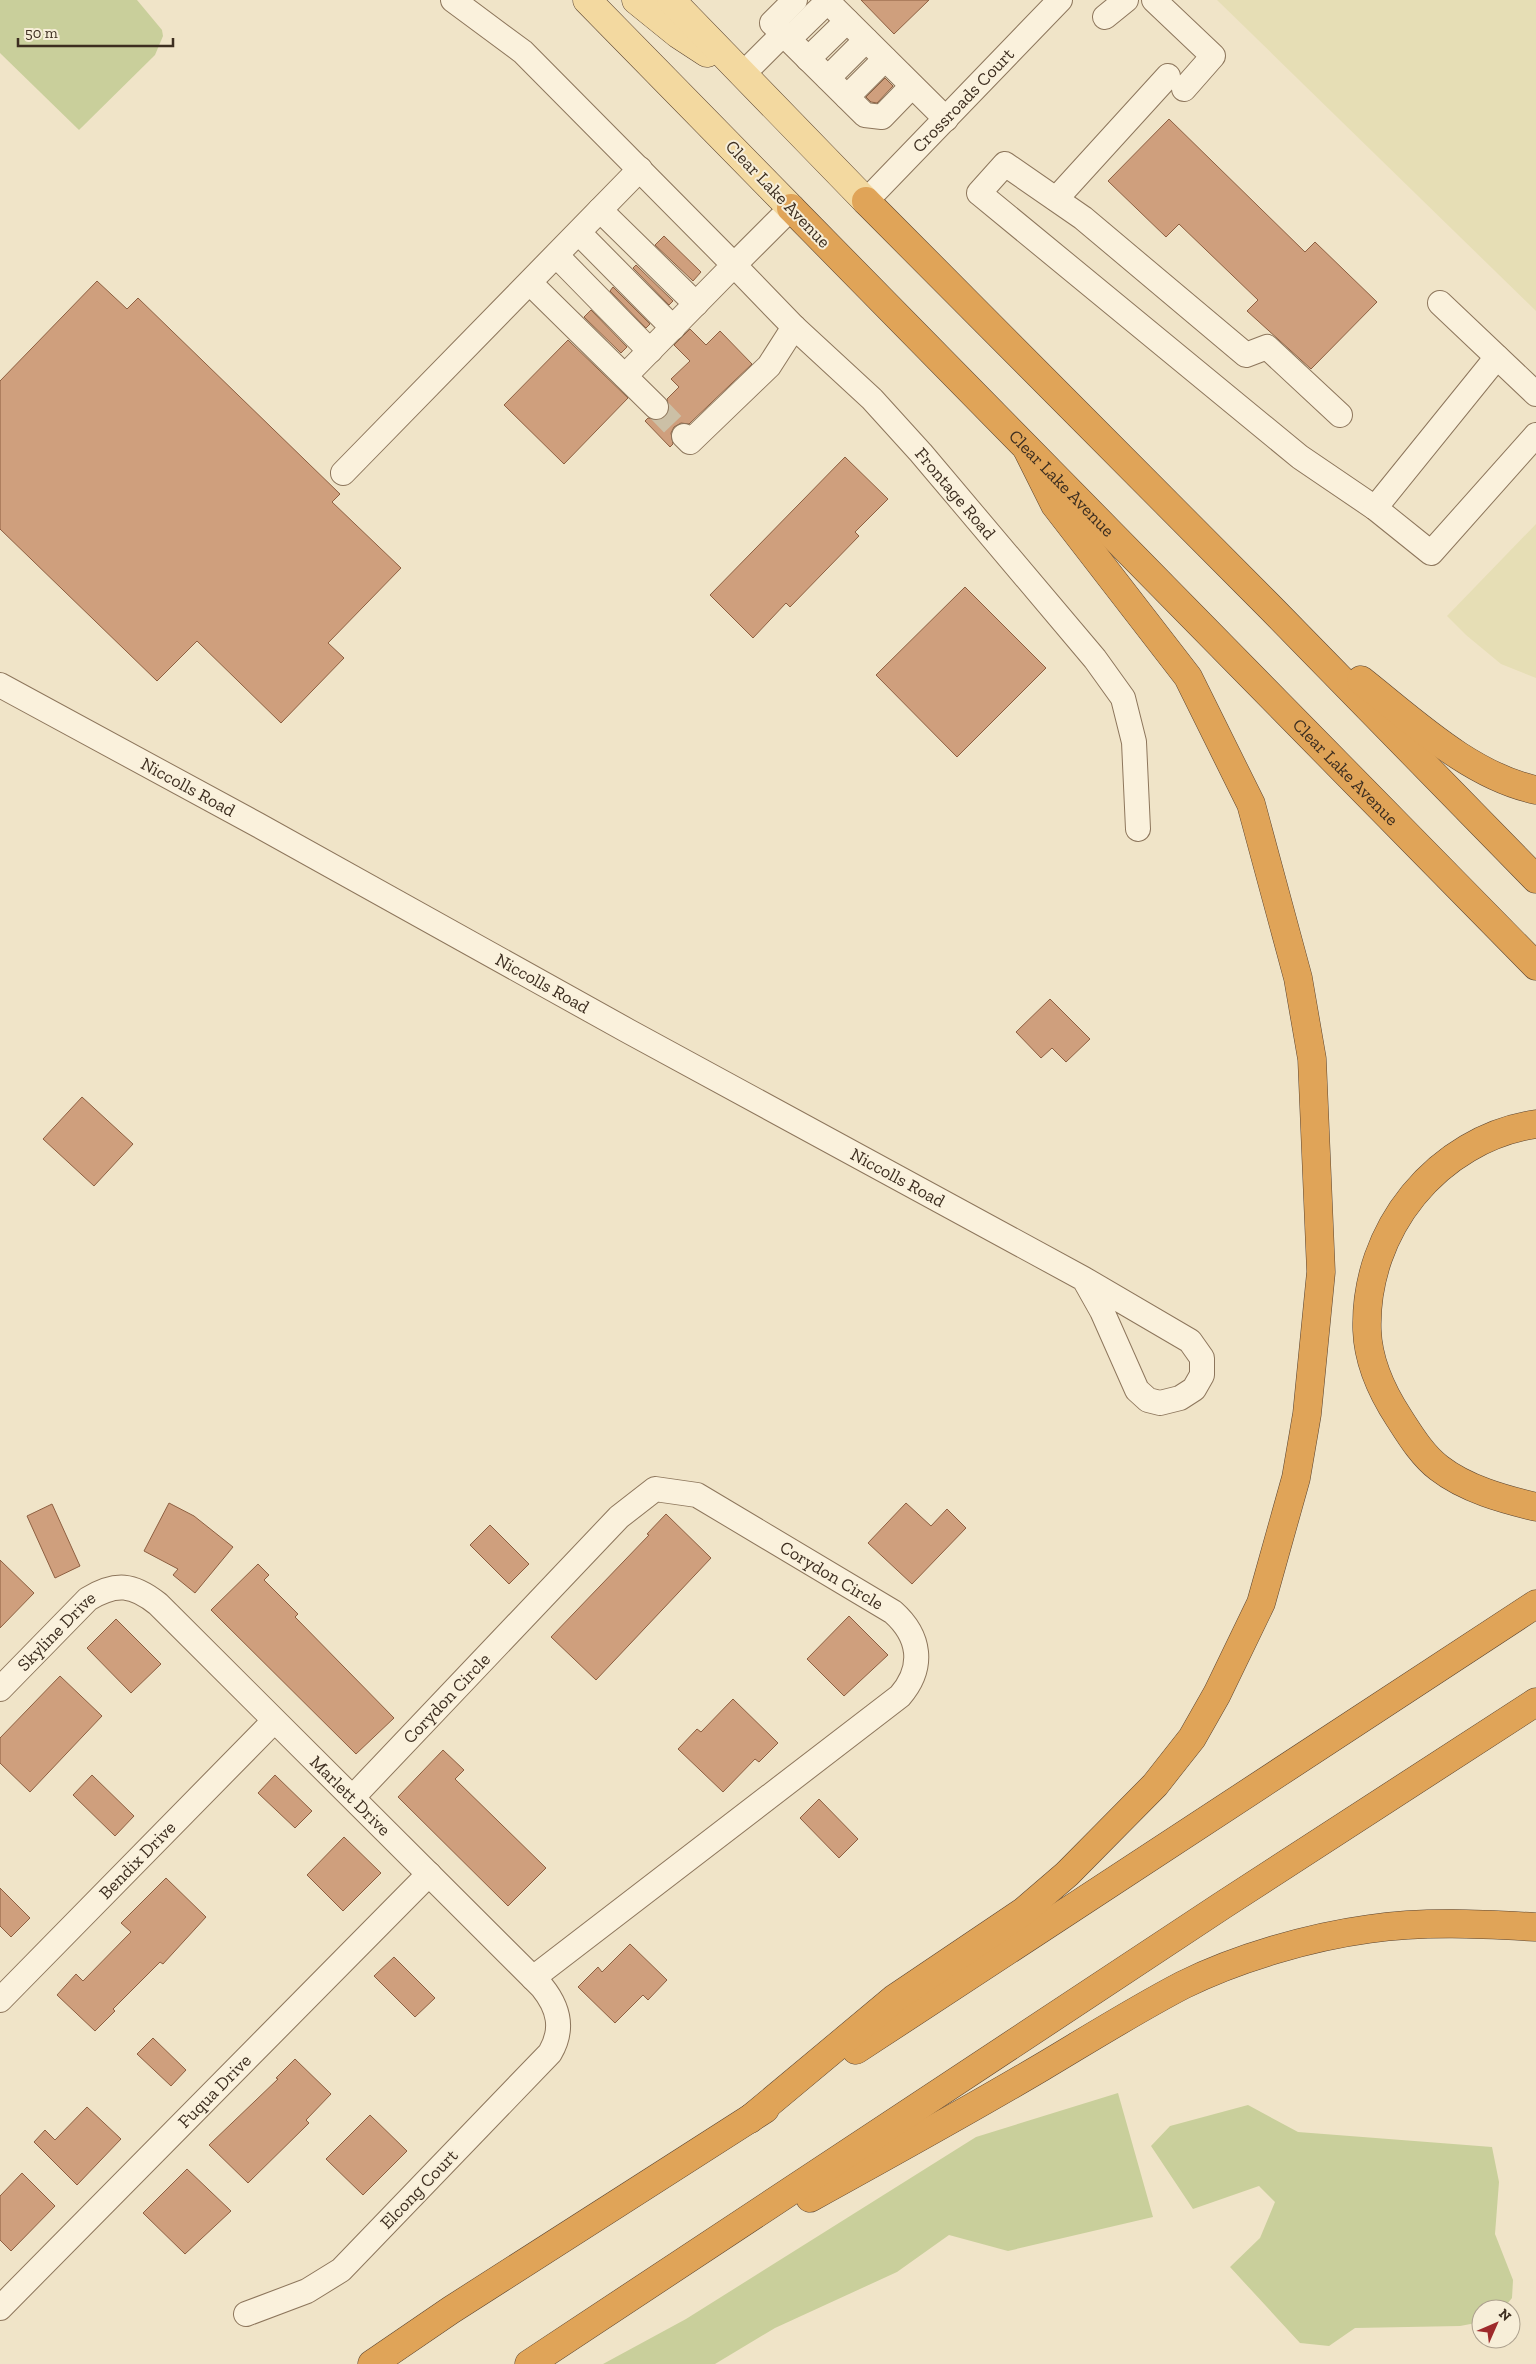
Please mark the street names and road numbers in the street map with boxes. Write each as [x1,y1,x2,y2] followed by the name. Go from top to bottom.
[908,43,1019,157] street label: Crossroads Court
[721,135,835,253] street label: Clear Lake Avenue
[1004,425,1119,542] street label: Clear Lake Avenue
[910,443,1000,544] street label: Frontage Road
[1288,714,1403,830] street label: Clear Lake Avenue
[137,753,239,822] street label: Niccolls Road
[491,948,593,1018] street label: Niccolls Road
[847,1143,949,1212] street label: Niccolls Road
[776,1536,887,1615] street label: Corydon Circle
[13,1586,99,1676] street label: Skyline Drive
[398,1648,495,1748] street label: Corydon Circle
[305,1751,395,1841] street label: Marlett Drive
[94,1817,180,1904] street label: Bendix Drive
[173,2050,256,2133] street label: Fuqua Drive
[376,2144,463,2233] street label: Elcong Court

